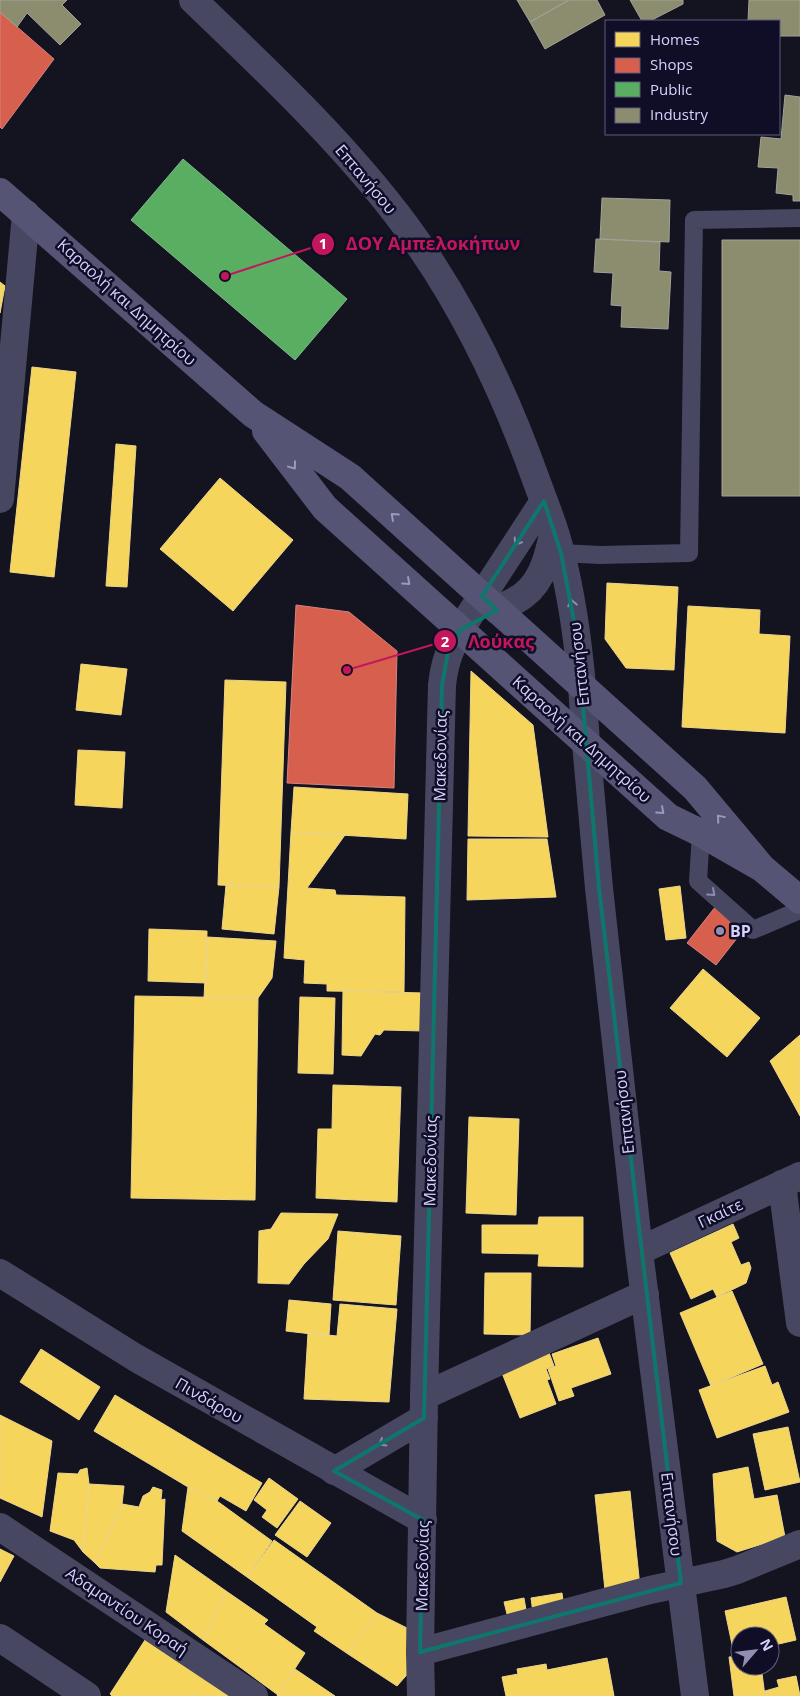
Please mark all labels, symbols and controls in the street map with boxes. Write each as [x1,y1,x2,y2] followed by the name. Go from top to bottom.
[605,20,780,135] legend
[650,29,700,49] text: Homes
[650,54,693,74] text: Shops
[650,79,692,99] text: Public
[650,104,708,124] text: Industry
[330,140,402,218] street label: Επτανήσου
[311,228,530,261] callout: ΔΟΥ Αμπελοκήπων
[346,231,520,255] text: ΔΟΥ Αμπελοκήπων
[319,233,327,253] text: 1
[53,234,201,370] street label: Καραολή και Δημητρίου
[288,460,296,469] one-way arrow
[391,513,400,522] one-way arrow
[514,536,524,545] one-way arrow
[401,576,410,585] one-way arrow
[567,598,577,607] one-way arrow
[564,621,594,707] street label: Επτανήσου
[432,625,544,658] callout: Λούκας
[468,629,534,653] text: Λούκας
[441,631,450,651] text: 2
[508,671,656,807] street label: Καραολή και Δημητρίου
[428,710,452,802] street label: Μακεδονίας
[656,805,665,814] one-way arrow
[716,814,725,823] one-way arrow
[706,887,715,896] one-way arrow
[730,920,751,942] place label: BP
[714,925,726,937] marker: BP
[609,1069,639,1155] street label: Επτανήσου
[418,1115,442,1207] street label: Μακεδονίας
[694,1193,746,1233] street label: Γκαίτε
[171,1372,247,1428] street label: Πινδάρου
[378,1436,387,1446] one-way arrow
[656,1471,688,1557] street label: Επτανήσου
[410,1520,434,1612] street label: Μακεδονίας
[62,1562,192,1660] street label: Αδαμαντίου Κοραή
[730,1626,780,1676] north arrow
[756,1635,778,1654] text: N

